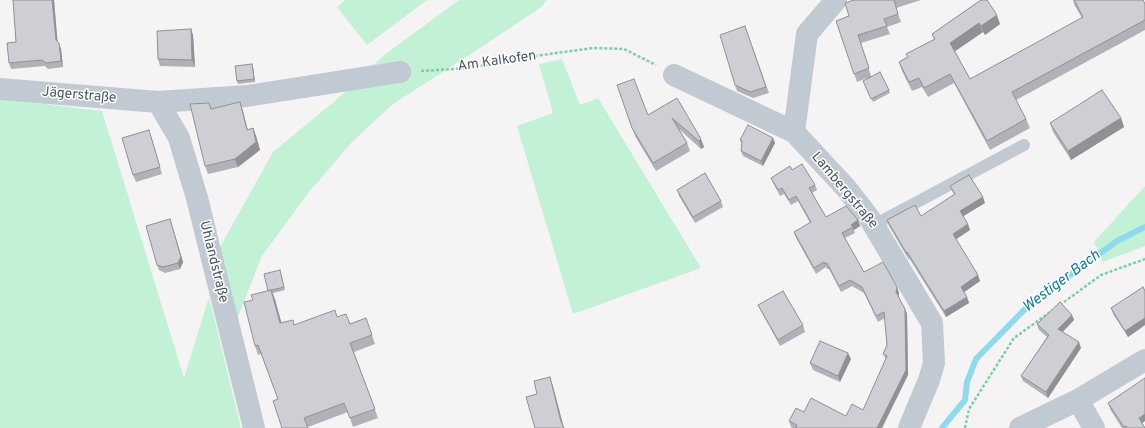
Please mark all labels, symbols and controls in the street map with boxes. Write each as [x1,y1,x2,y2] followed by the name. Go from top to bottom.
[457,48,537,76] street label: Am Kalkofen
[41,84,117,108] street label: Jägerstraße
[807,149,881,233] street label: Lambergstraße
[195,219,231,305] street label: Uhlandstraße
[1020,247,1104,317] water label: Westiger Bach

